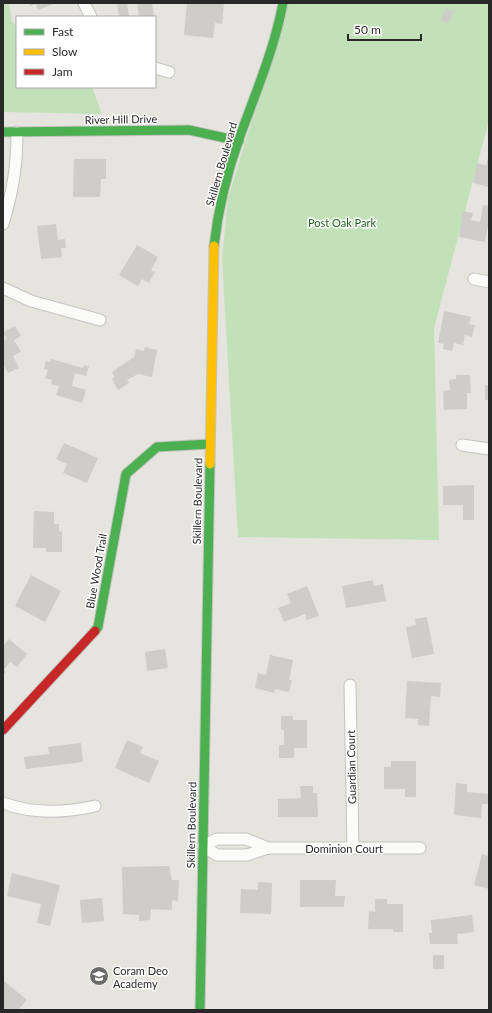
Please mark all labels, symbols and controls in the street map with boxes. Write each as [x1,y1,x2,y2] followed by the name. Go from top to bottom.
[16,16,156,88] legend
[348,16,421,42] scale bar
[354,22,381,37] text: 50 m
[52,24,74,39] text: Fast
[52,44,78,59] text: Slow
[52,64,73,79] text: Jam
[85,112,158,126] street label: River Hill Drive
[203,121,239,207] street label: Skillern Boulevard
[308,216,376,229] park label: Post Oak Park
[190,458,204,544] street label: Skillern Boulevard
[83,532,109,610] street label: Blue Wood Trail
[344,730,358,804] street label: Guardian Court
[184,782,198,868] street label: Skillern Boulevard
[305,842,383,855] street label: Dominion Court
[113,964,168,990] place label: Coram Deo Academy
[88,965,110,987] school or university icon: Coram Deo Academy

